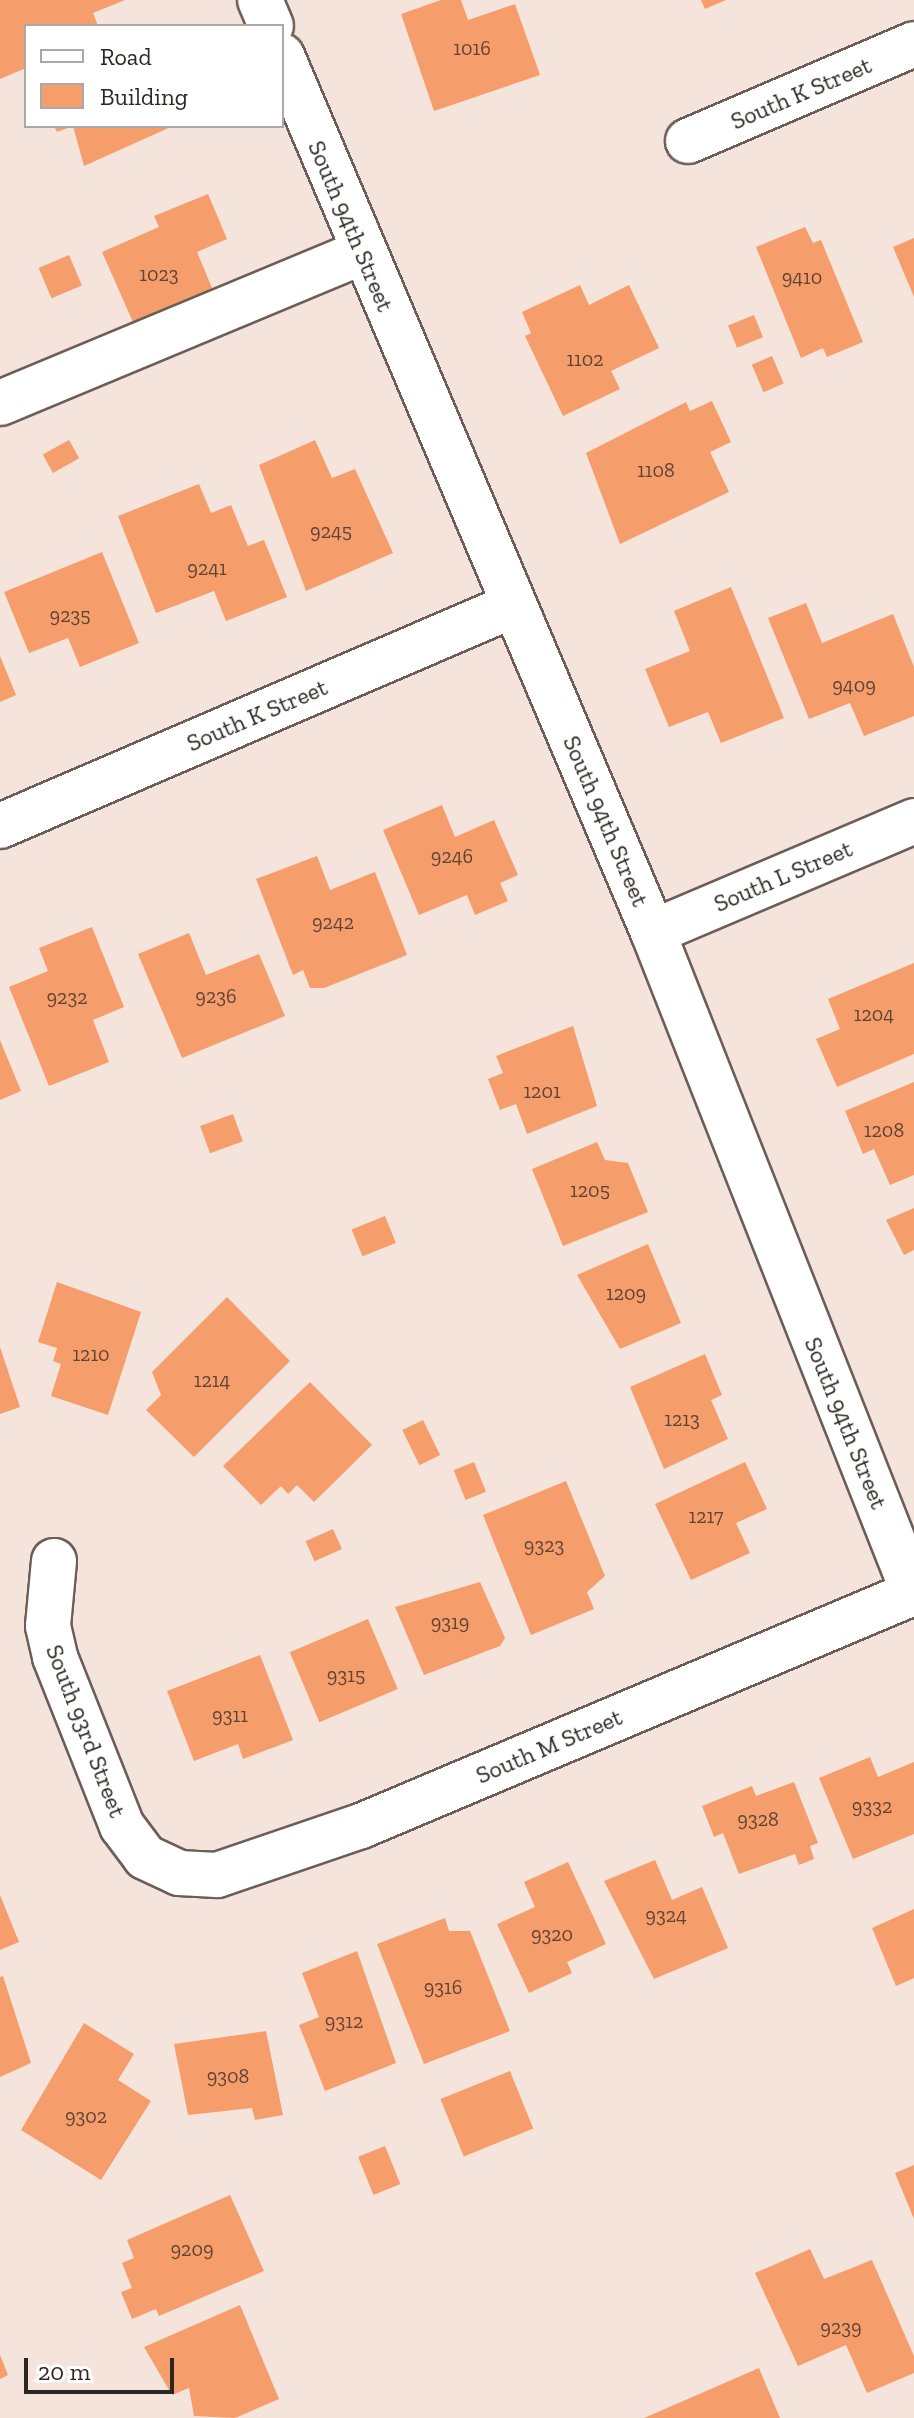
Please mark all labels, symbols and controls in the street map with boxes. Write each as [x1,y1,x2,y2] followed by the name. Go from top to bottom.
[24,24,284,128] legend
[453,36,491,60] house number: 1016
[100,42,152,71] text: Road
[726,50,876,136] street label: South K Street
[100,82,188,111] text: Building
[302,136,400,316] street label: South 94th Street
[139,262,179,286] house number: 1023
[782,265,822,289] house number: 9410
[566,347,604,371] house number: 1102
[637,458,675,482] house number: 1108
[310,519,352,543] house number: 9245
[187,556,227,580] house number: 9241
[50,603,90,627] house number: 9235
[182,672,332,758] street label: South K Street
[832,673,876,697] house number: 9409
[557,731,655,911] street label: South 94th Street
[709,834,857,918] street label: South L Street
[431,844,473,868] house number: 9246
[312,910,354,934] house number: 9242
[195,984,237,1008] house number: 9236
[47,985,87,1009] house number: 9232
[854,1002,894,1026] house number: 1204
[523,1079,561,1103] house number: 1201
[864,1118,904,1142] house number: 1208
[570,1178,610,1202] house number: 1205
[606,1281,646,1305] house number: 1209
[798,1333,894,1513] street label: South 94th Street
[72,1342,110,1366] house number: 1210
[194,1368,230,1392] house number: 1214
[664,1407,700,1431] house number: 1213
[689,1504,723,1528] house number: 1217
[524,1533,564,1557] house number: 9323
[431,1610,469,1634] house number: 9319
[40,1641,132,1821] street label: South 93rd Street
[327,1663,365,1687] house number: 9315
[471,1702,627,1790] street label: South M Street
[212,1703,248,1727] house number: 9311
[852,1794,892,1818] house number: 9332
[737,1807,779,1831] house number: 9328
[645,1903,687,1927] house number: 9324
[531,1922,573,1946] house number: 9320
[424,1975,462,1999] house number: 9316
[325,2009,363,2033] house number: 9312
[207,2064,249,2088] house number: 9308
[65,2104,107,2128] house number: 9302
[170,2237,214,2261] house number: 9209
[820,2315,862,2339] house number: 9239
[28,2342,178,2392] scale bar
[38,2357,90,2386] text: 20 m

